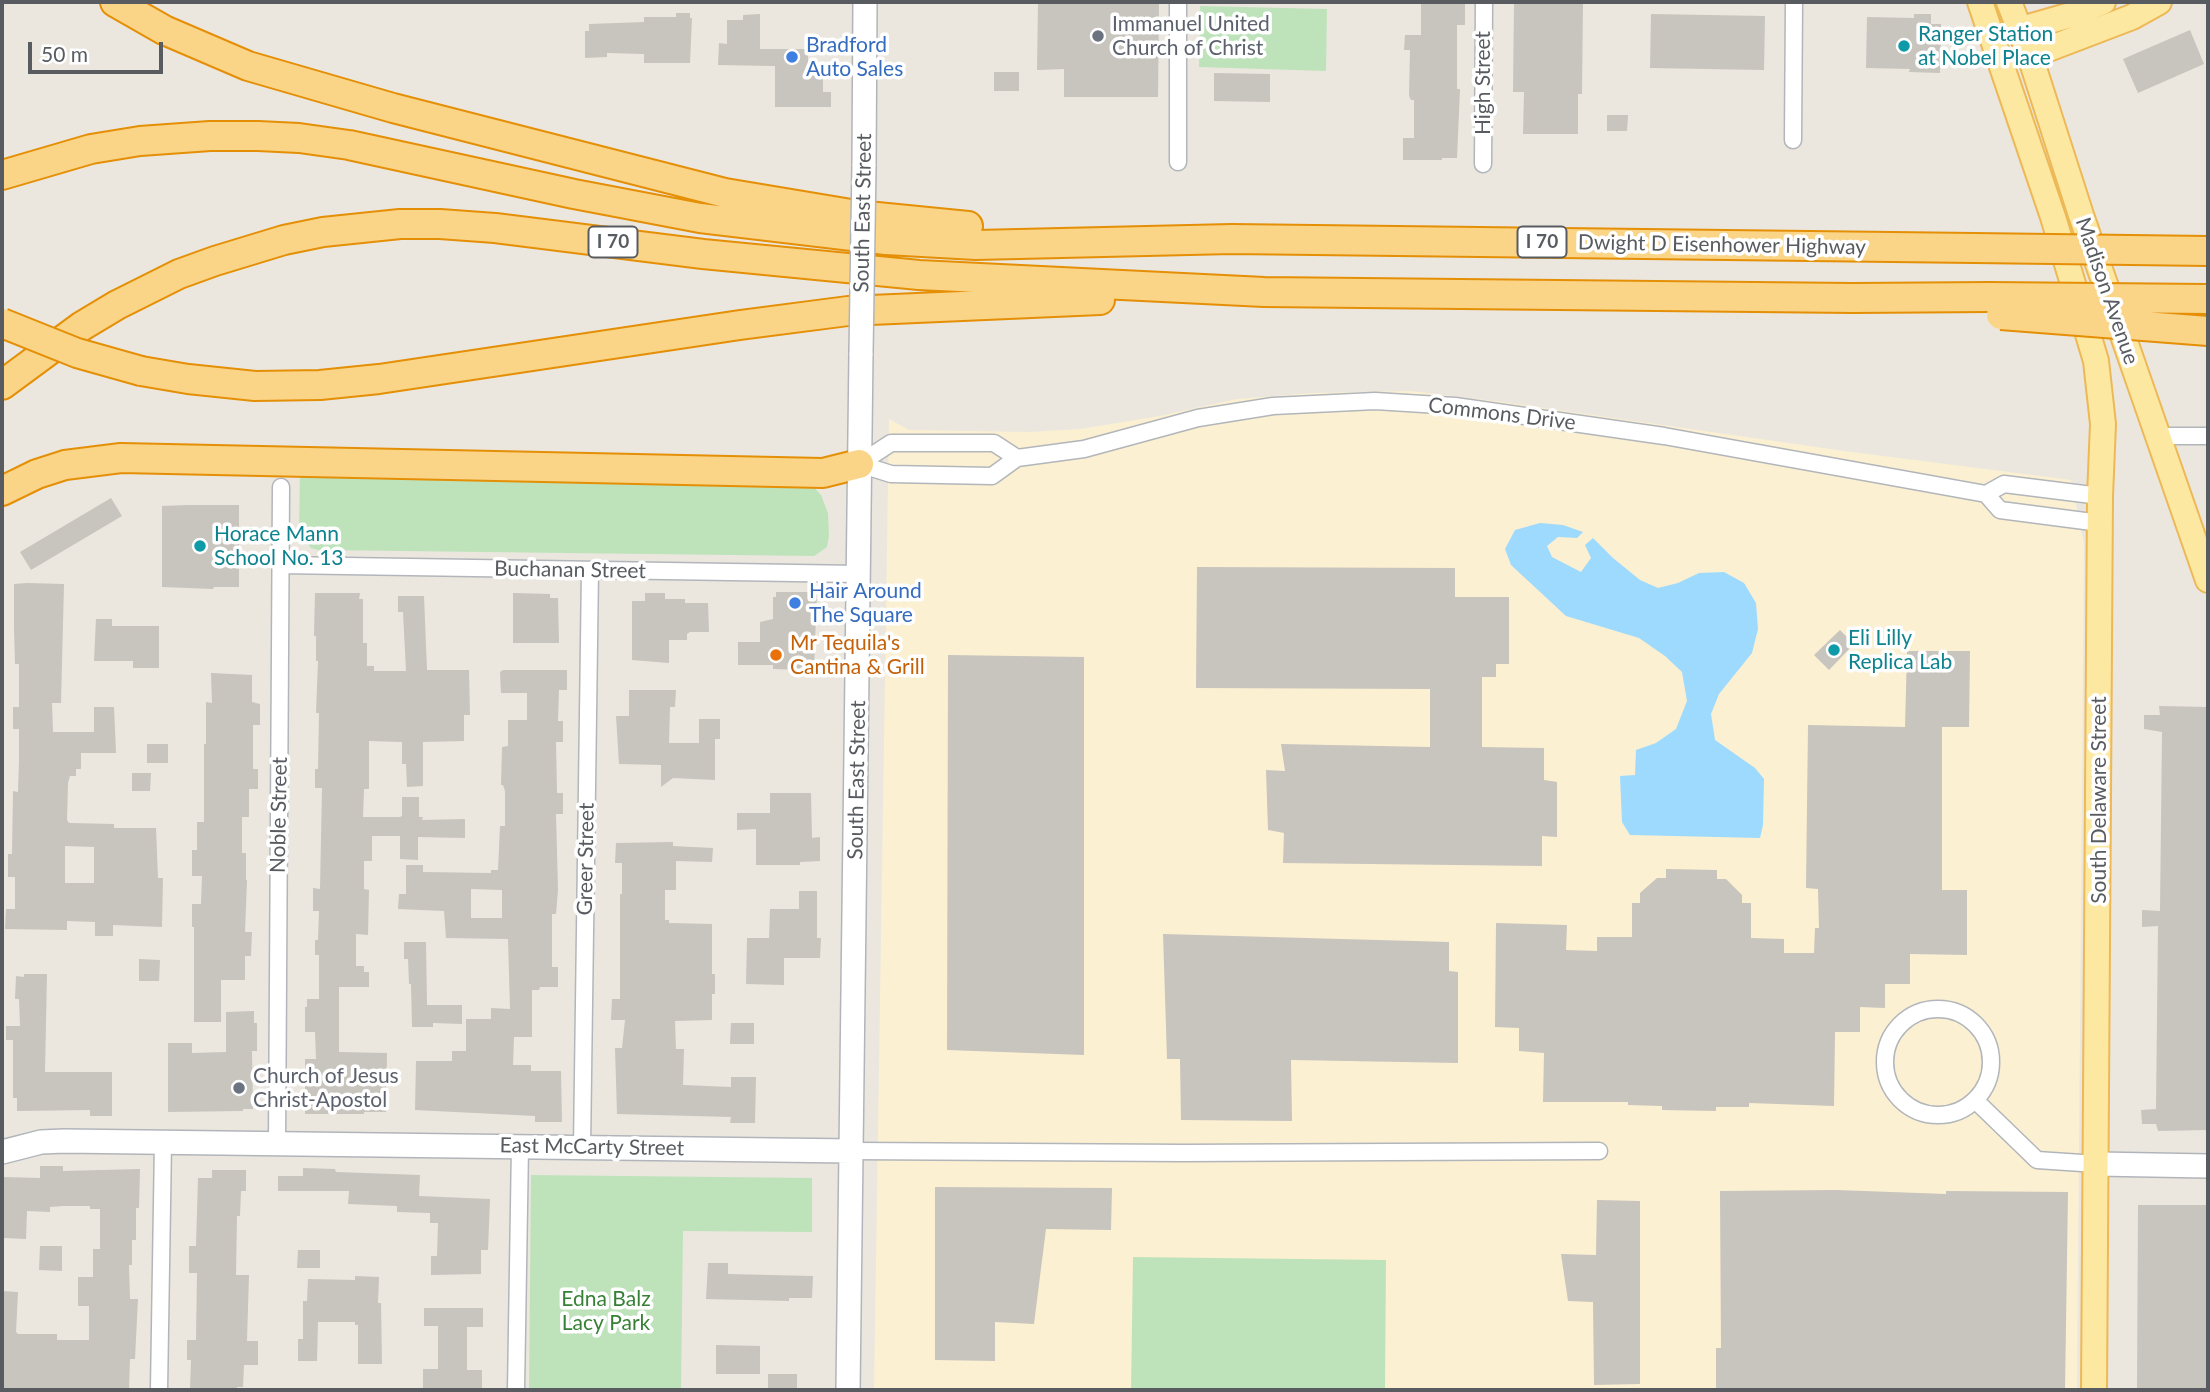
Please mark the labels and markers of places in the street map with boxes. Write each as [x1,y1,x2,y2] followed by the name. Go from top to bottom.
[1112,11,1270,61] place label: Immanuel United Church of Christ
[1918,21,2053,71] place label: Ranger Station at Nobel Place
[1090,28,1106,44] marker: Immanuel United Church of Christ
[806,32,903,82] place label: Bradford Auto Sales
[1896,38,1912,54] marker: Ranger Station at Nobel Place
[784,49,800,65] marker: Bradford Auto Sales
[214,521,344,571] place label: Horace Mann School No. 13
[192,538,208,554] marker: Horace Mann School No. 13
[809,578,922,628] place label: Hair Around The Square
[787,595,803,611] marker: Hair Around The Square
[1848,625,1952,675] place label: Eli Lilly Replica Lab
[790,630,925,680] place label: Mr Tequila's Cantina & Grill
[1826,642,1842,658] marker: Eli Lilly Replica Lab
[768,647,784,663] marker: Mr Tequila's Cantina & Grill
[253,1063,399,1113] place label: Church of Jesus Christ-Apostol
[231,1080,247,1096] marker: Church of Jesus Christ-Apostol

